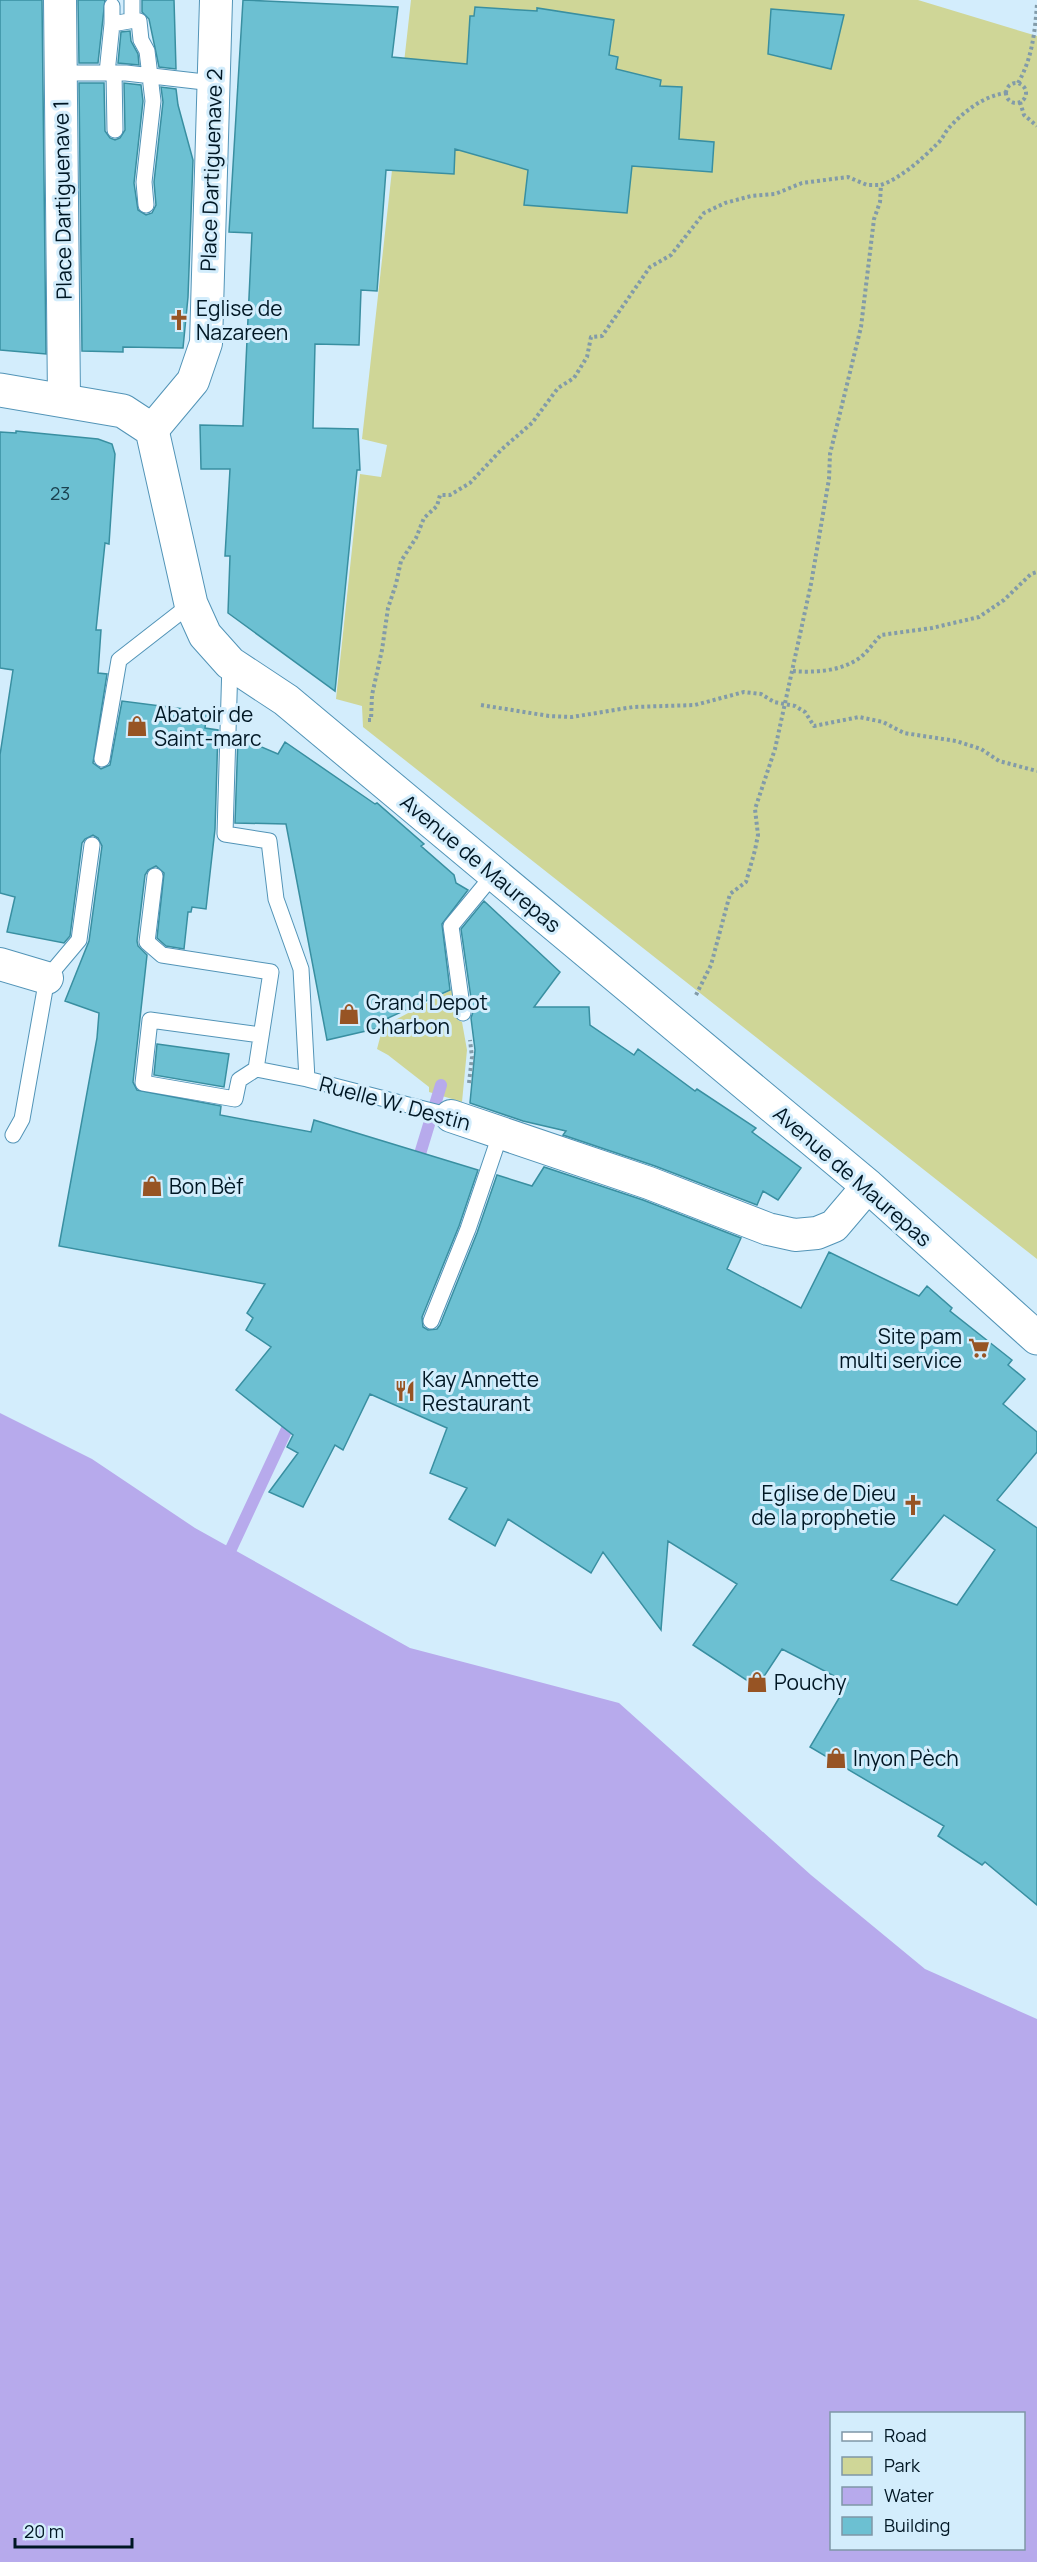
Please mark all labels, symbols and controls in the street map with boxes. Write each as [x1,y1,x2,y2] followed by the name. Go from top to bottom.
[193,68,229,272] street label: Place Dartiguenave 2
[46,100,78,300] street label: Place Dartiguenave 1
[196,294,288,346] place label: Eglise de Nazareen
[167,308,191,332] church icon: Eglise de Nazareen
[50,481,70,505] house number: 23
[154,700,262,752] place label: Abatoir de Saint-marc
[125,714,149,738] shop icon: Abatoir de Saint-marc
[395,788,567,938] street label: Avenue de Maurepas
[366,988,488,1040] place label: Grand Depot Charbon
[337,1002,361,1026] shop icon: Grand Depot Charbon
[316,1069,474,1137] street label: Ruelle W. Destin
[768,1099,938,1253] street label: Avenue de Maurepas
[169,1172,244,1200] place label: Bon Bèf
[140,1174,164,1198] shop icon: Bon Bèf
[839,1322,962,1374] place label: Site pam multi service
[967,1336,991,1360] supermarket icon: Site pam multi service
[422,1365,539,1417] place label: Kay Annette Restaurant
[393,1379,417,1403] restaurant icon: Kay Annette Restaurant
[751,1479,896,1531] place label: Eglise de Dieu de la prophetie
[901,1493,925,1517] church icon: Eglise de Dieu de la prophetie
[774,1668,847,1696] place label: Pouchy
[745,1670,769,1694] shop icon: Pouchy
[853,1744,959,1772] place label: Inyon Pèch
[824,1746,848,1770] shop icon: Inyon Pèch
[830,2412,1025,2550] legend
[884,2423,927,2447] text: Road
[884,2453,921,2477] text: Park
[884,2483,934,2507] text: Water
[15,2511,132,2549] scale bar
[884,2513,950,2537] text: Building
[24,2519,64,2543] text: 20 m

